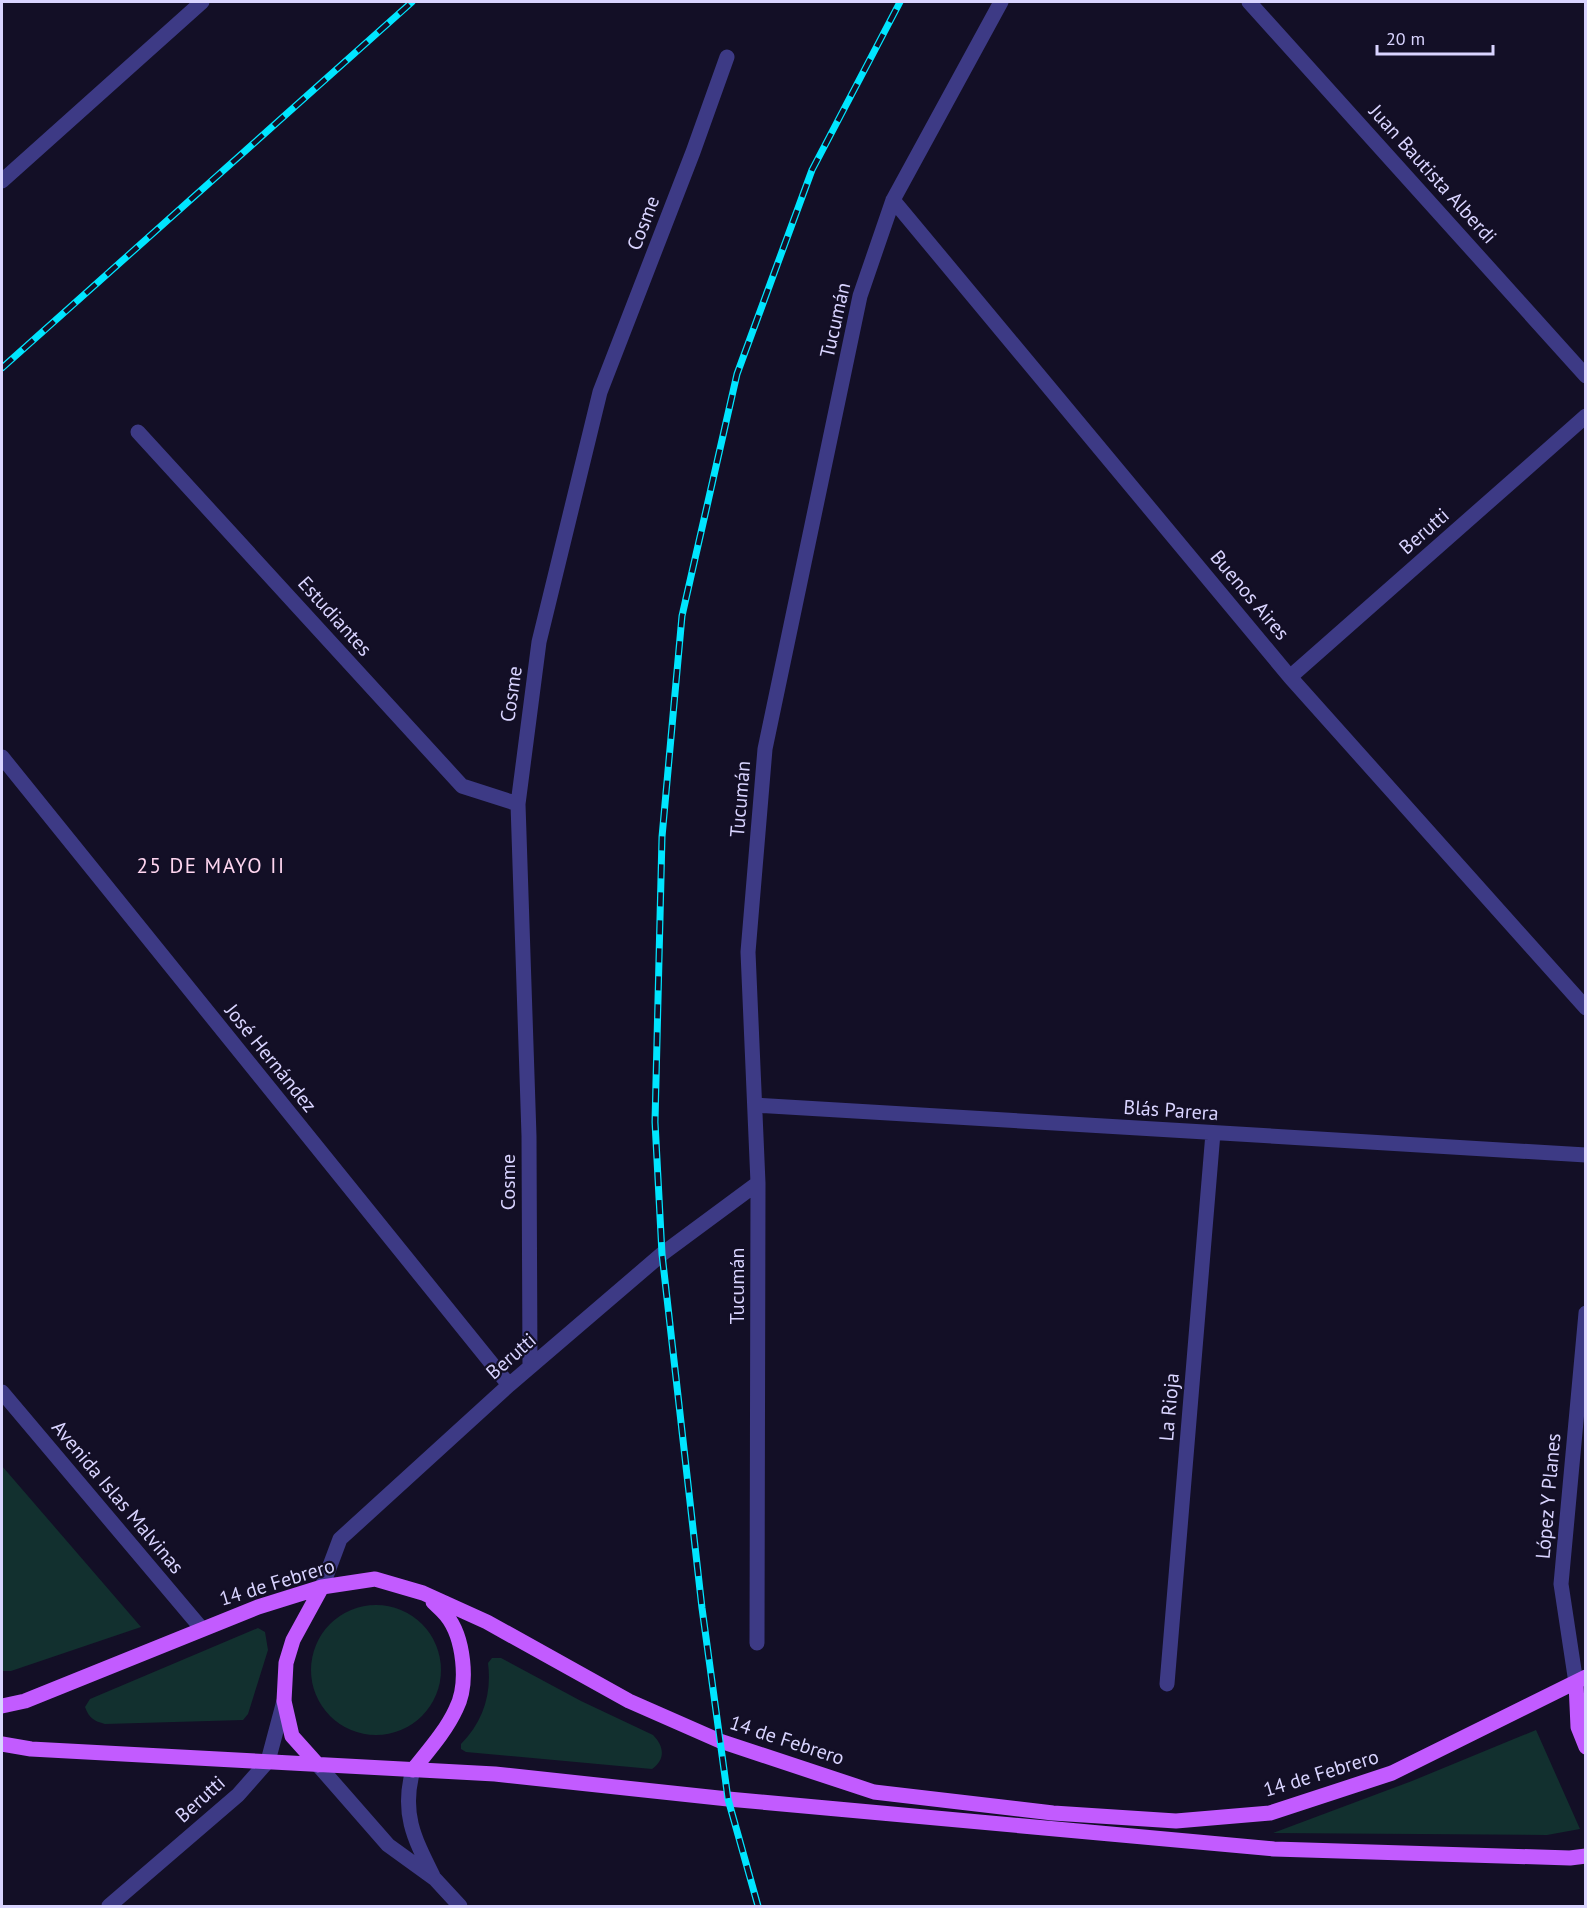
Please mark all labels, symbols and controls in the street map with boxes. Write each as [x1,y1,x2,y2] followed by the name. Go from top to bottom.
[1377,18,1492,56] scale bar
[1386,27,1425,50] text: 20 m
[1363,98,1502,249] street label: Juan Bautista Alberdi
[621,192,665,254] street label: Cosme
[814,280,856,360] street label: Tucumán
[1393,502,1455,560] street label: Berutti
[1205,545,1295,645] street label: Buenos Aires
[292,571,378,661] street label: Estudiantes
[494,664,528,724] street label: Cosme
[724,760,756,838] street label: Tucumán
[136,852,286,879] district label: 25 DE MAYO II
[219,998,323,1118] street label: José Hernández
[1123,1094,1219,1126] street label: Blás Parera
[495,1154,521,1210] street label: Cosme
[724,1248,750,1324] street label: Tucumán
[480,1327,542,1385] street label: Berutti
[1153,1372,1185,1442] street label: La Rioja
[46,1415,190,1579] street label: Avenida Islas Malvinas
[1530,1432,1566,1560] street label: López Y Planes
[216,1552,338,1612] street label: 14 de Febrero
[726,1709,848,1771] street label: 14 de Febrero
[1260,1743,1382,1803] street label: 14 de Febrero
[170,1770,230,1828] street label: Berutti

